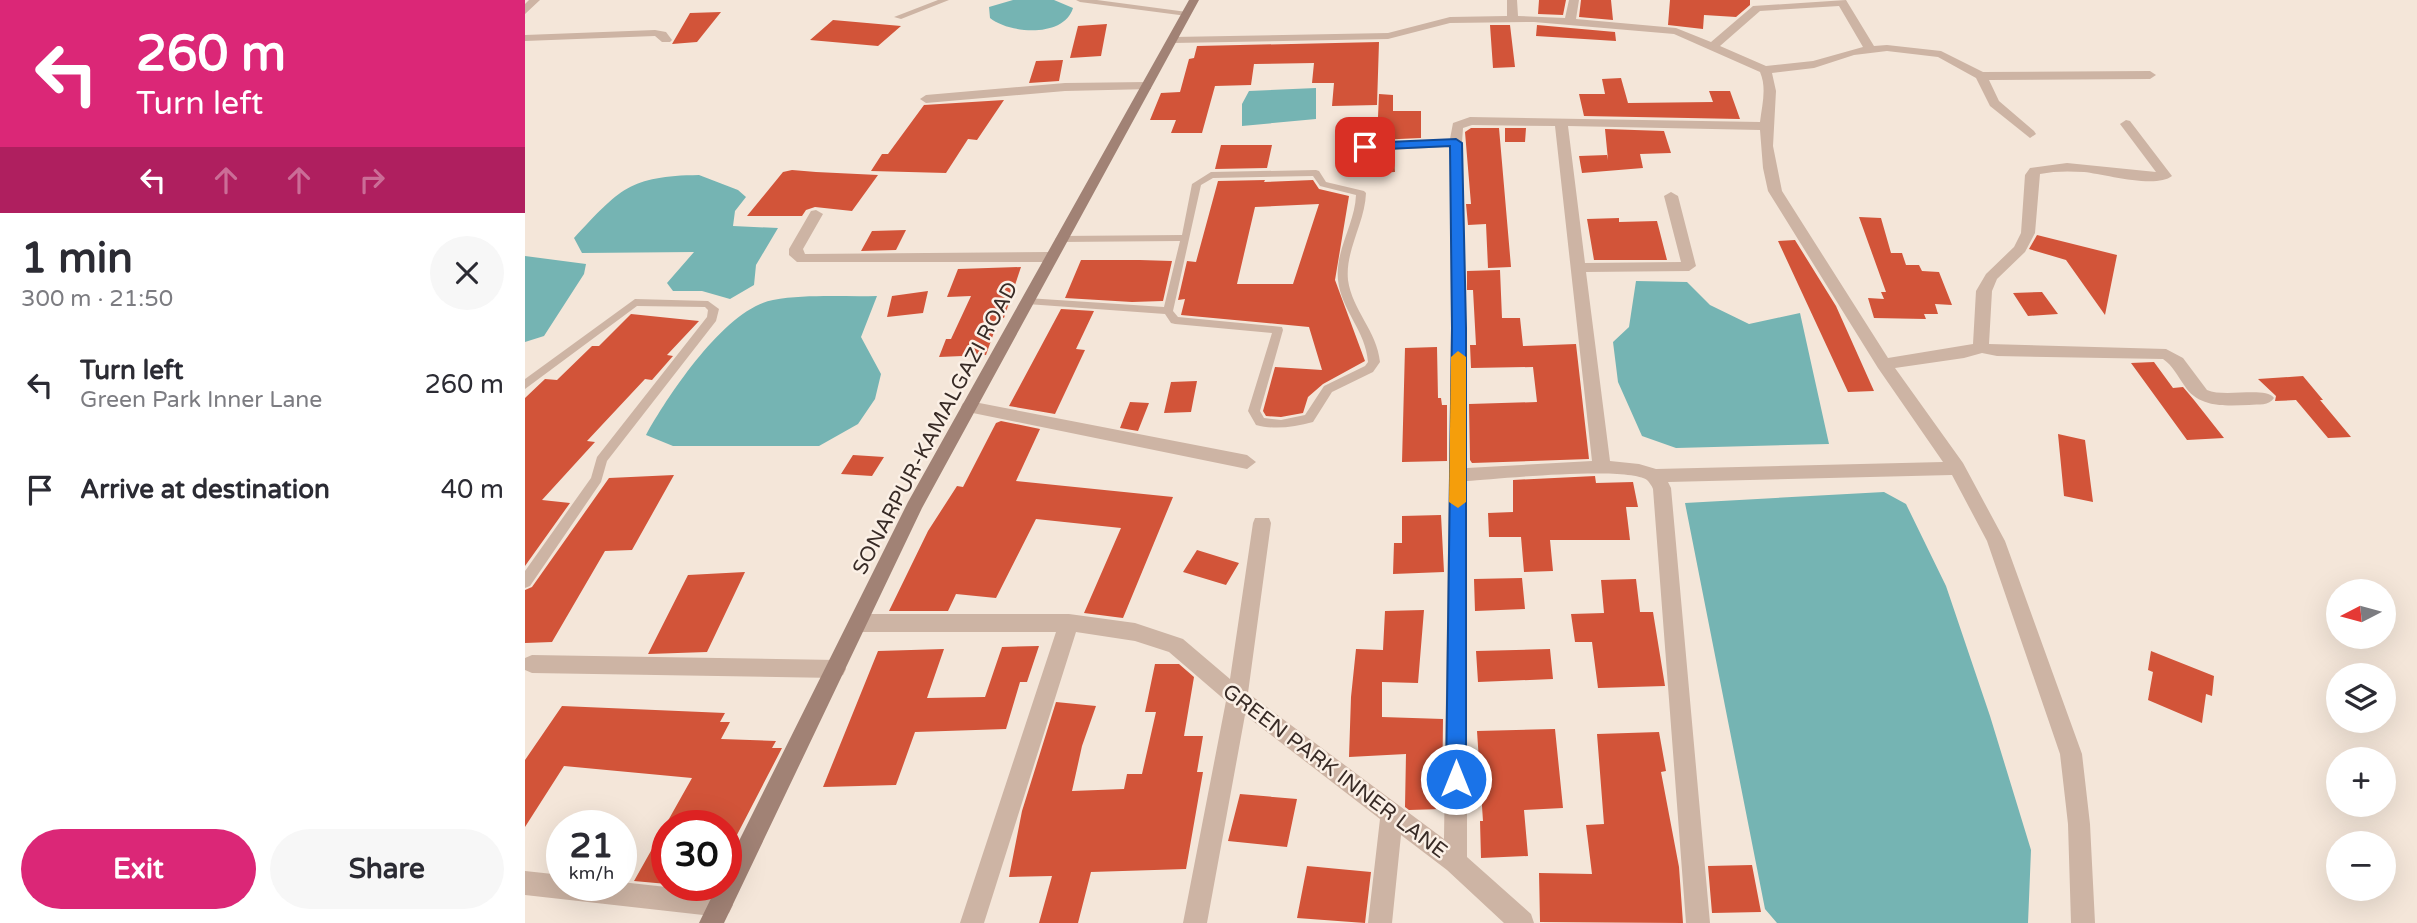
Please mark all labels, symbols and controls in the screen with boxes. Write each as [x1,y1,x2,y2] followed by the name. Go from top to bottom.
[136,25,286,84] text: 260 m
[21,28,112,119] icon: left
[136,85,263,123] text: Turn left
[1335,117,1395,177] pin
[1346,128,1384,166] icon: arrive
[134,161,172,199] icon: left
[207,161,245,199] icon: ahead
[280,161,318,199] icon: ahead
[353,161,391,199] icon: right
[21,233,133,284] text: 1 min
[430,236,504,310] button: close
[847,278,1023,579] street label: SONARPUR-KAMALGAZI ROAD
[21,285,173,313] text: 300 m · 21:50
[80,355,183,386] text: Turn left
[21,366,59,404] icon: left
[424,369,504,400] text: 260 m
[80,386,322,414] text: Green Park Inner Lane
[21,471,59,509] icon: arrive
[80,474,330,505] text: Arrive at destination
[441,474,504,505] text: 40 m
[2326,579,2396,649] north arrow
[2326,579,2396,901] map controls
[2326,663,2396,733] button: layers
[1218,679,1452,864] street label: GREEN PARK INNER LANE
[1419,742,1493,816] position arrow
[2326,747,2396,817] button: +
[651,810,742,901] speed limit sign: 30
[570,825,613,867] text: 21
[21,829,256,909] button: Exit
[270,829,504,909] button: Share
[2326,831,2396,901] button: −
[569,862,614,884] text: km/h

